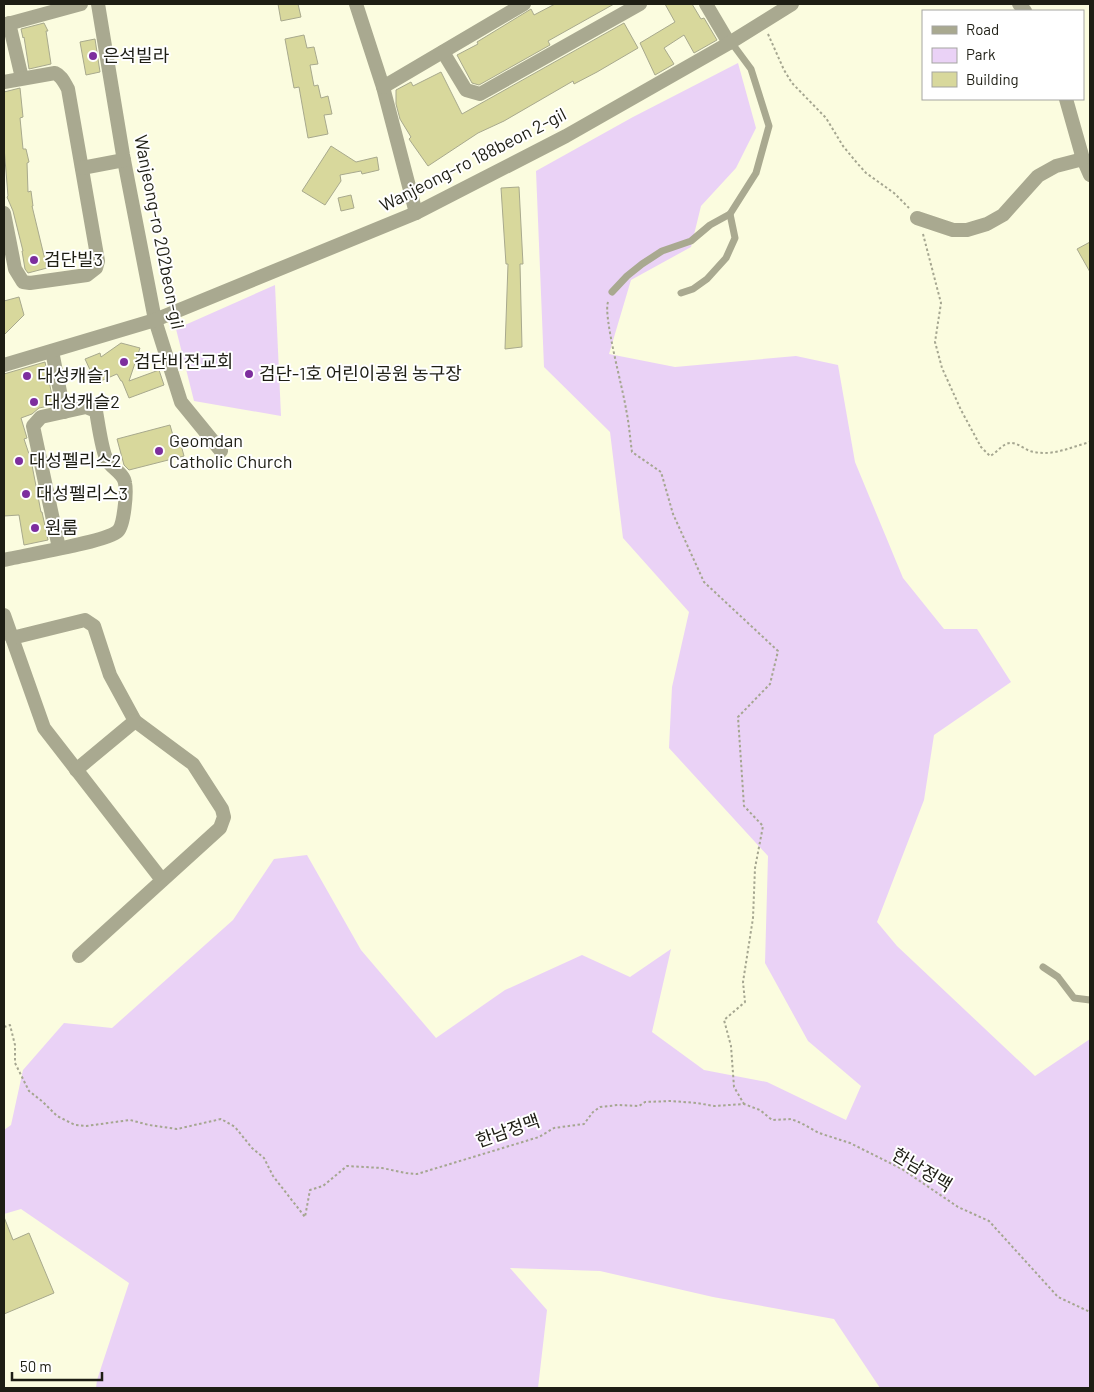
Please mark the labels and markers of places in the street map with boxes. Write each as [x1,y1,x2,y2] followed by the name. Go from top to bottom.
[103,44,170,66] place label: 은석빌라
[87,50,99,62] marker: 은석빌라
[44,248,103,270] place label: 검단빌3
[28,254,40,266] marker: 검단빌3
[134,350,233,372] place label: 검단비전교회
[118,356,130,368] marker: 검단비전교회
[259,362,462,384] place label: 검단-1호 어린이공원 농구장
[37,364,110,386] place label: 대성캐슬1
[243,368,255,380] marker: 검단-1호 어린이공원 농구장
[21,370,33,382] marker: 대성캐슬1
[44,390,120,412] place label: 대성캐슬2
[28,396,40,408] marker: 대성캐슬2
[169,429,292,472] place label: Geomdan Catholic Church
[153,445,165,457] marker: Geomdan Catholic Church
[29,449,121,471] place label: 대성펠리스2
[13,455,25,467] marker: 대성펠리스2
[36,482,128,504] place label: 대성펠리스3
[20,488,32,500] marker: 대성펠리스3
[45,516,78,538] place label: 원룸
[29,522,41,534] marker: 원룸

